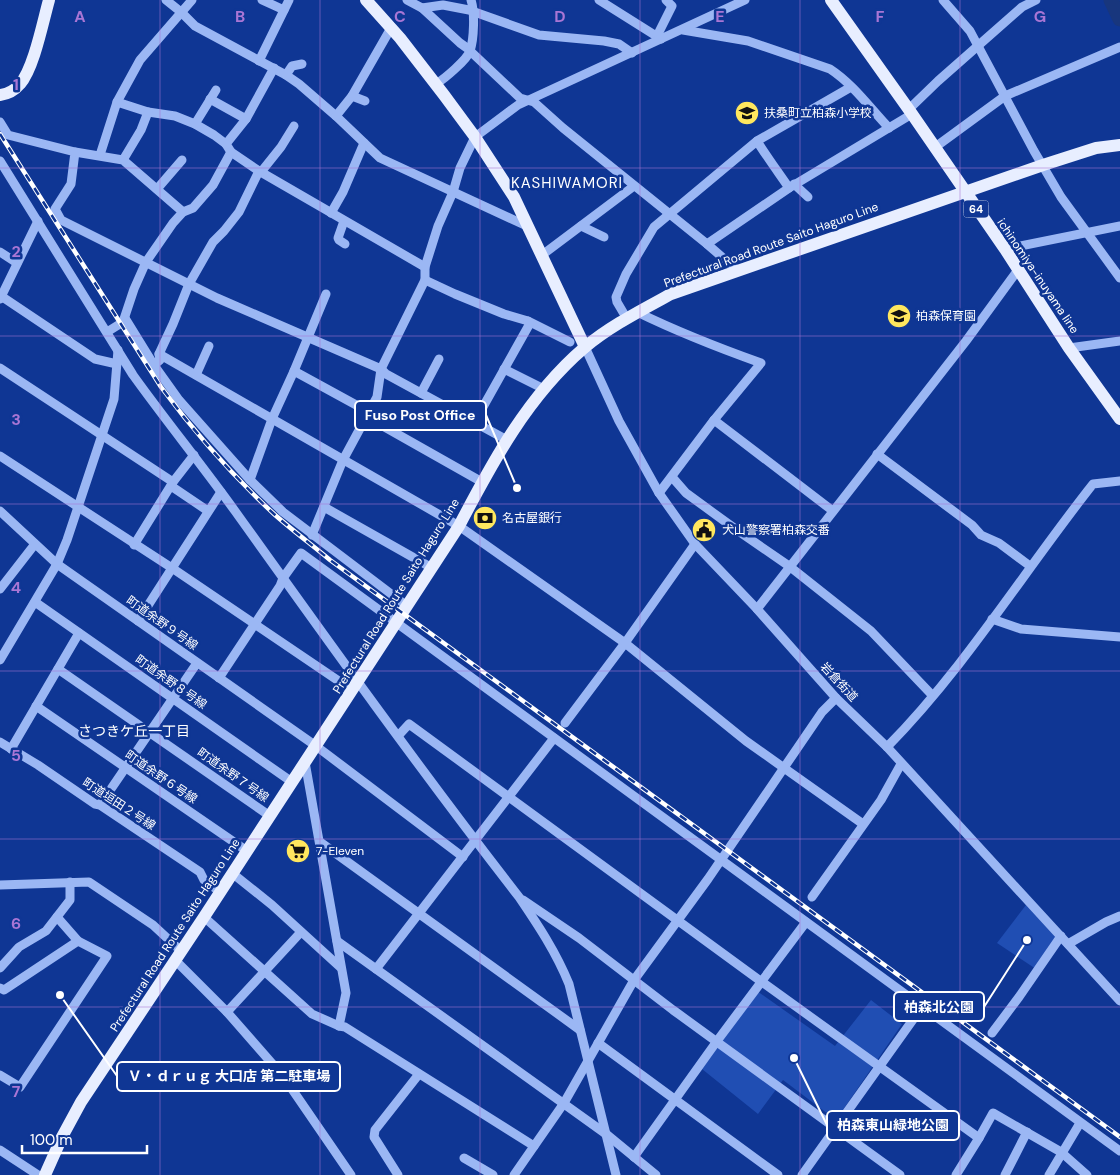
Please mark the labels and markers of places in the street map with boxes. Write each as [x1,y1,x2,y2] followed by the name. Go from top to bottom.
[734,100,760,126] school or university icon: 扶桑町立柏森小学校
[764,105,872,121] place label: 扶桑町立柏森小学校
[886,303,912,329] school or university icon: 柏森保育園
[916,308,976,324] place label: 柏森保育園
[355,401,486,430] callout: Fuso Post Office
[472,505,498,531] bank icon: 名古屋銀行
[502,510,562,526] place label: 名古屋銀行
[691,517,717,543] public building icon: 犬山警察署柏森交番
[722,522,830,538] place label: 犬山警察署柏森交番
[285,838,311,864] supermarket icon: 7-Eleven
[316,843,364,859] place label: 7-Eleven
[894,992,984,1021] callout: 柏森北公園
[117,1062,340,1091] callout: Ｖ・ｄｒｕｇ 大口店 第二駐車場
[827,1111,959,1140] callout: 柏森東山緑地公園

